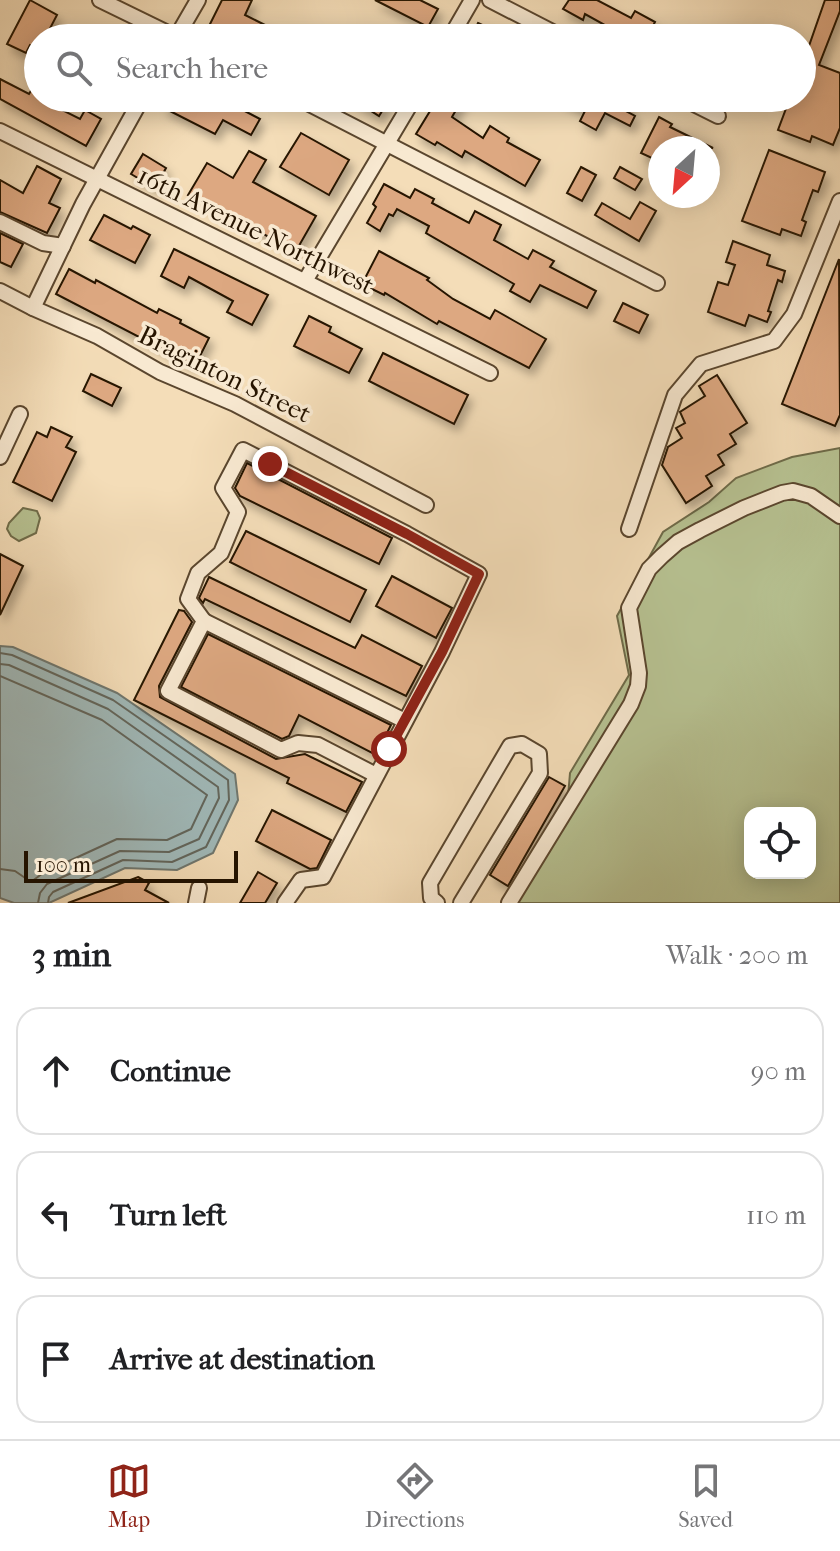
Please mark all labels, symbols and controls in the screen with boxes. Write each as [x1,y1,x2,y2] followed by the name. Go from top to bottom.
[24,24,816,112] search box
[52,46,96,90] icon: search
[116,51,268,86] text: Search here
[648,136,720,208] north arrow
[132,160,380,302] street label: 16th Avenue Northwest
[133,319,317,430] street label: Braginton Street
[252,446,288,482] route end
[371,731,407,767] route start
[744,807,816,879] map controls
[744,807,816,879] button: locate
[24,847,238,883] scale bar
[36,852,91,878] text: 100 m
[32,935,111,975] text: 3 min
[666,940,808,971] text: Walk · 200 m
[34,1049,78,1093] icon: ahead
[110,1054,231,1089] text: Continue
[751,1056,806,1087] text: 90 m
[34,1193,78,1237] icon: left
[110,1198,227,1233] text: Turn left
[746,1200,806,1231] text: 110 m
[34,1337,78,1381] icon: arrive
[110,1342,375,1377] text: Arrive at destination
[107,1459,151,1533] tab: Map
[365,1459,464,1533] tab: Directions
[678,1459,733,1533] tab: Saved

